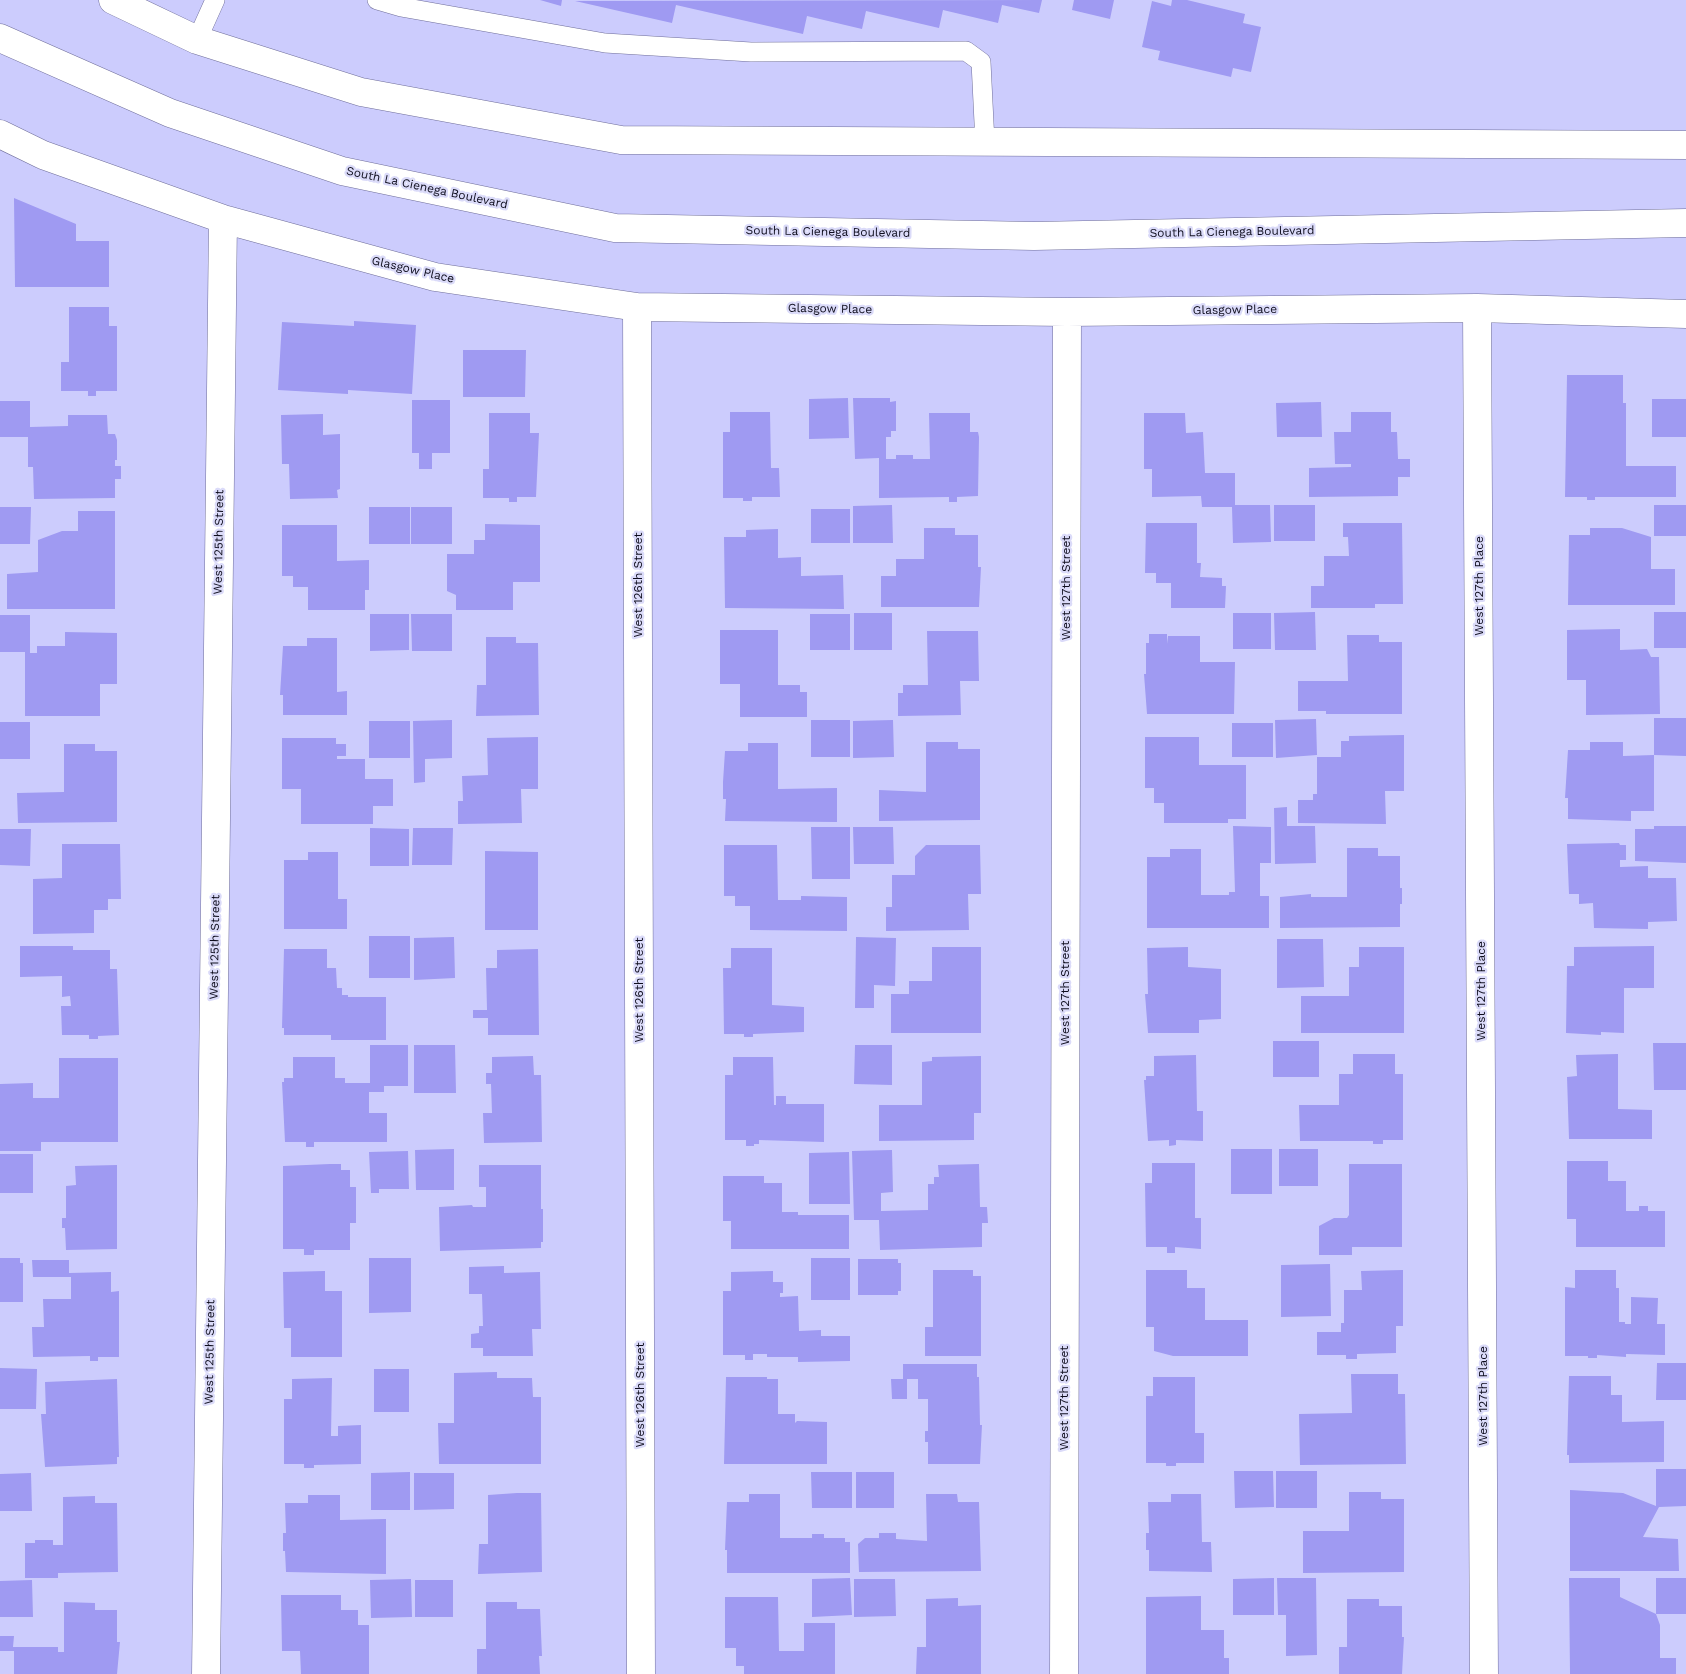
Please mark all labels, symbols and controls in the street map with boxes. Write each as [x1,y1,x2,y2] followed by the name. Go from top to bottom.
[345,164,509,212] street label: South La Cienega Boulevard
[745,223,911,241] street label: South La Cienega Boulevard
[1149,223,1315,241] street label: South La Cienega Boulevard
[370,253,456,287] street label: Glasgow Place
[788,301,872,317] street label: Glasgow Place
[1193,302,1277,318] street label: Glasgow Place
[211,489,227,595] street label: West 125th Street
[631,532,645,638] street label: West 126th Street
[1059,536,1073,640] street label: West 127th Street
[1472,536,1486,636] street label: West 127th Place
[207,894,223,1000] street label: West 125th Street
[632,937,646,1043] street label: West 126th Street
[1058,941,1072,1045] street label: West 127th Street
[1474,941,1488,1041] street label: West 127th Place
[202,1299,218,1405] street label: West 125th Street
[633,1342,647,1448] street label: West 126th Street
[1057,1346,1071,1450] street label: West 127th Street
[1476,1346,1490,1446] street label: West 127th Place

